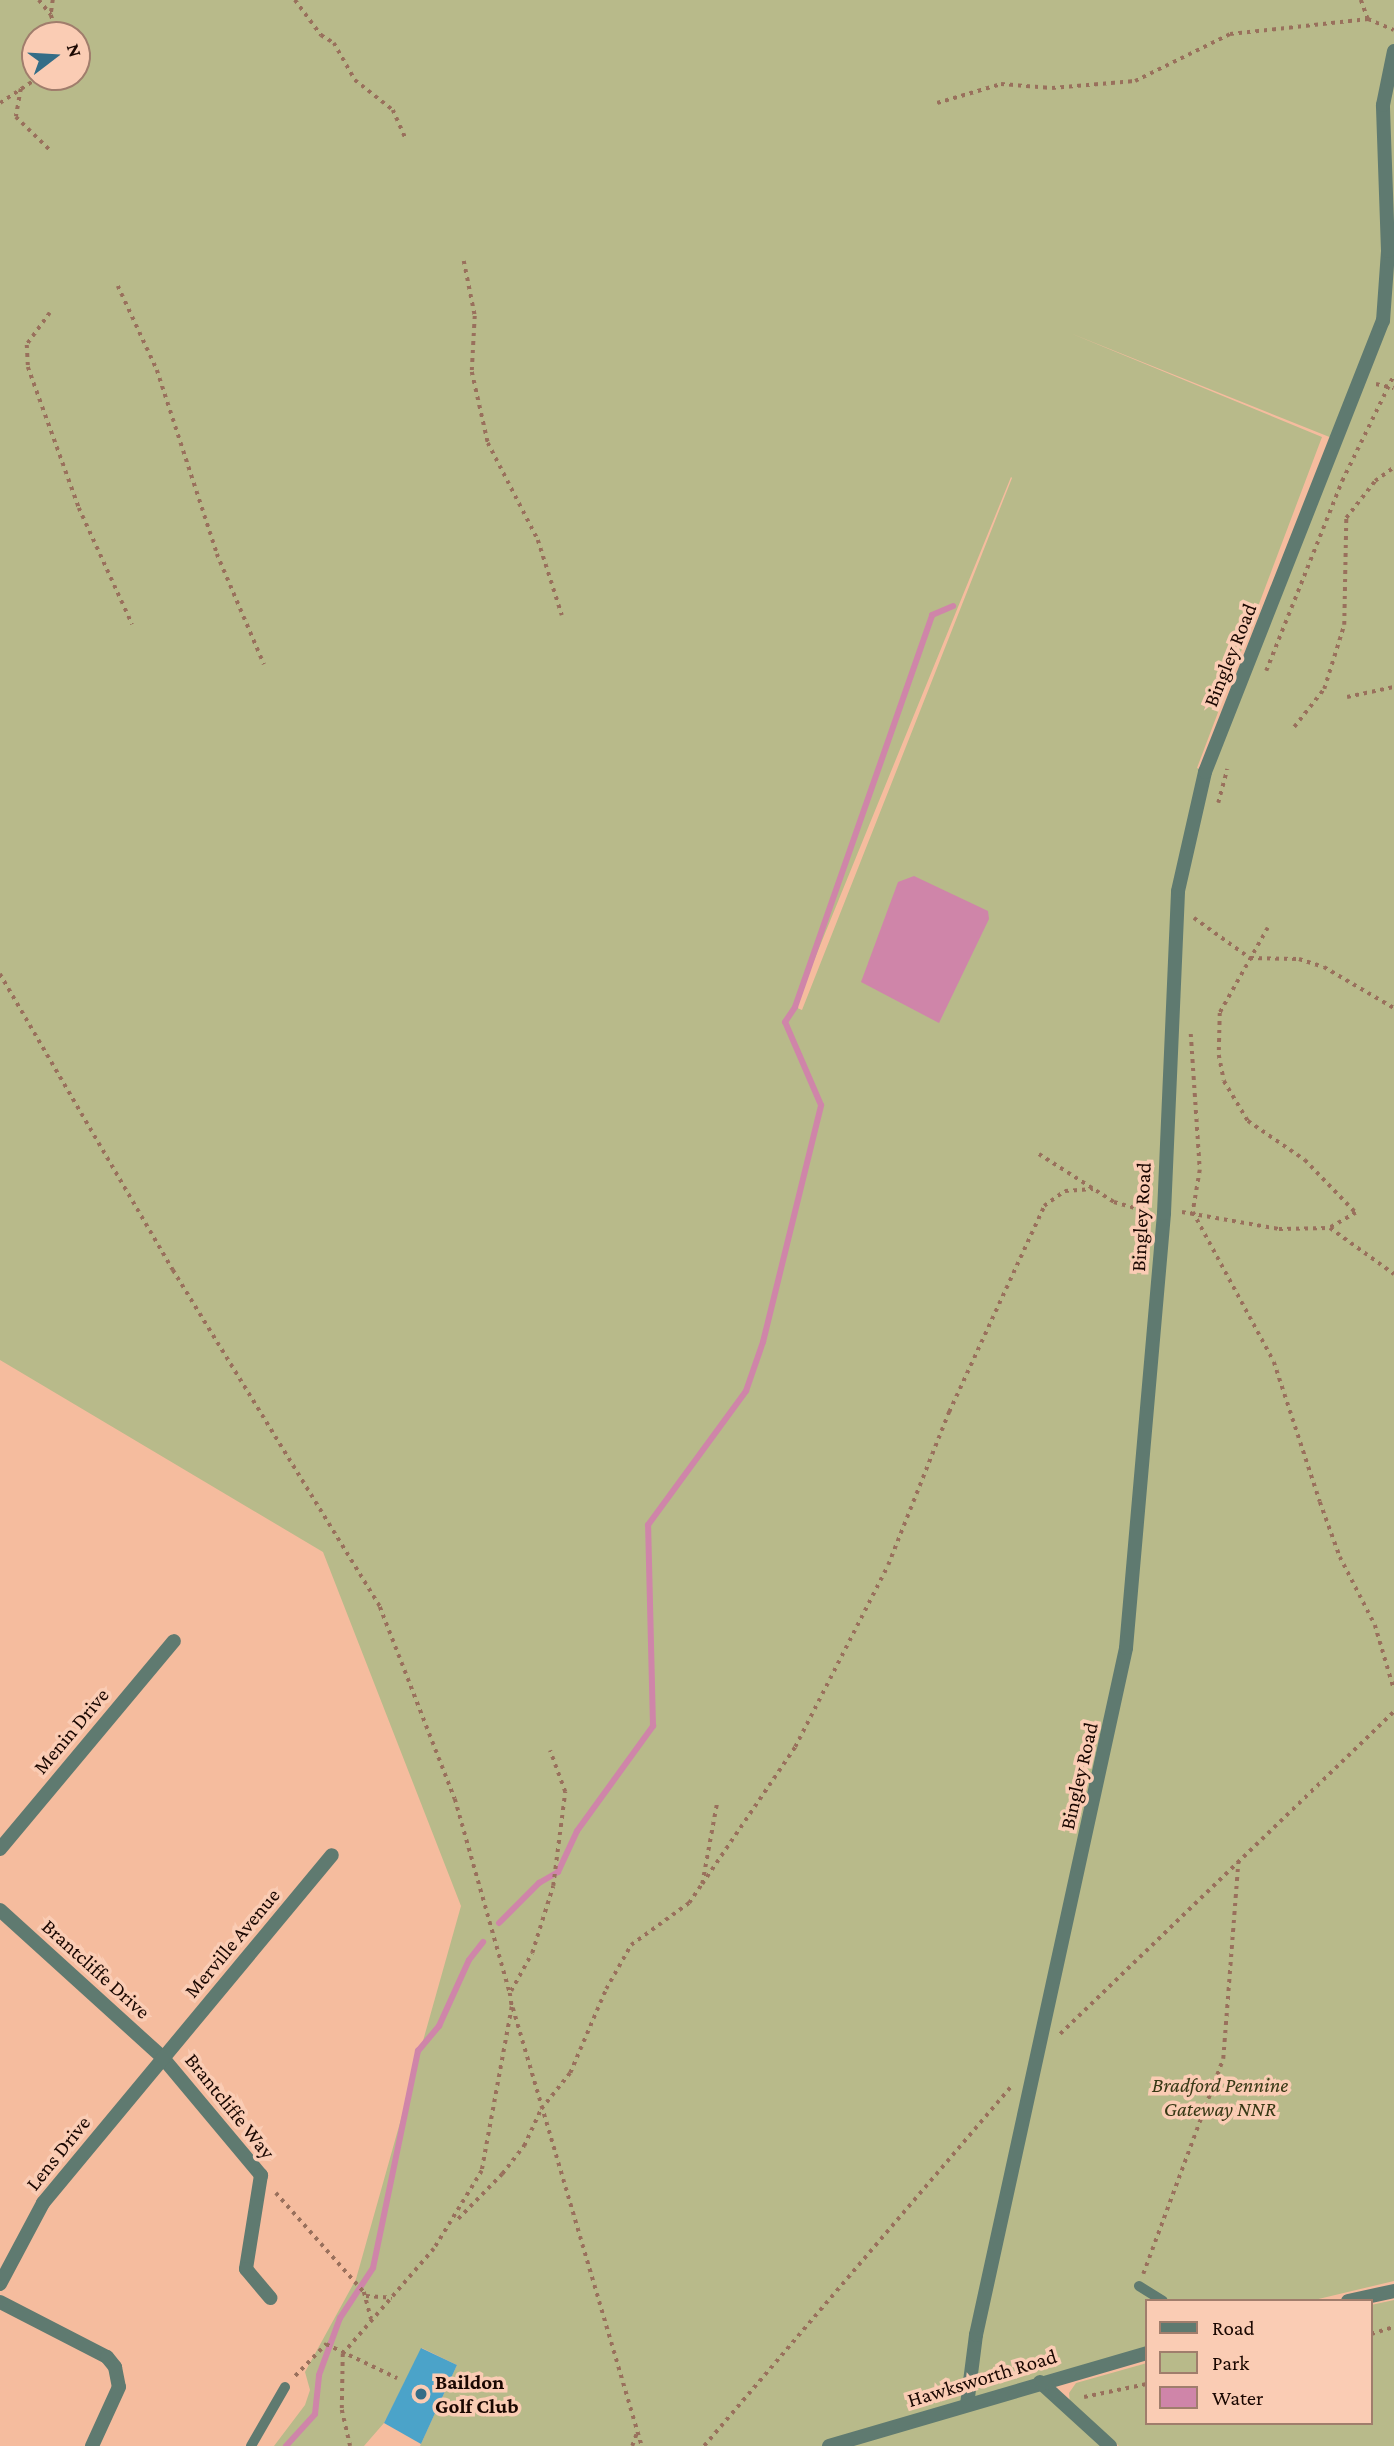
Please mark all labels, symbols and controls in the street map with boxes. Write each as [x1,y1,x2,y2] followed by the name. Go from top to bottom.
[21,21,91,91] north arrow
[63,41,87,60] text: N
[1198,600,1262,710] street label: Bingley Road
[1126,1162,1156,1272] street label: Bingley Road
[28,1683,114,1779] street label: Menin Drive
[1054,1720,1104,1832] street label: Bingley Road
[179,1883,285,2003] street label: Merville Avenue
[37,1914,155,2024] street label: Brantcliffe Drive
[180,2048,280,2164] street label: Brantcliffe Way
[1152,2072,1288,2122] park label: Bradford Pennine Gateway NNR
[20,2111,96,2195] street label: Lens Drive
[1146,2299,1373,2425] legend
[1212,2316,1255,2340] text: Road
[904,2343,1060,2413] street label: Hawksworth Road
[1212,2351,1249,2375] text: Park
[435,2369,519,2419] place label: Baildon Golf Club
[413,2386,429,2402] marker: Baildon Golf Club
[1212,2386,1264,2410] text: Water

